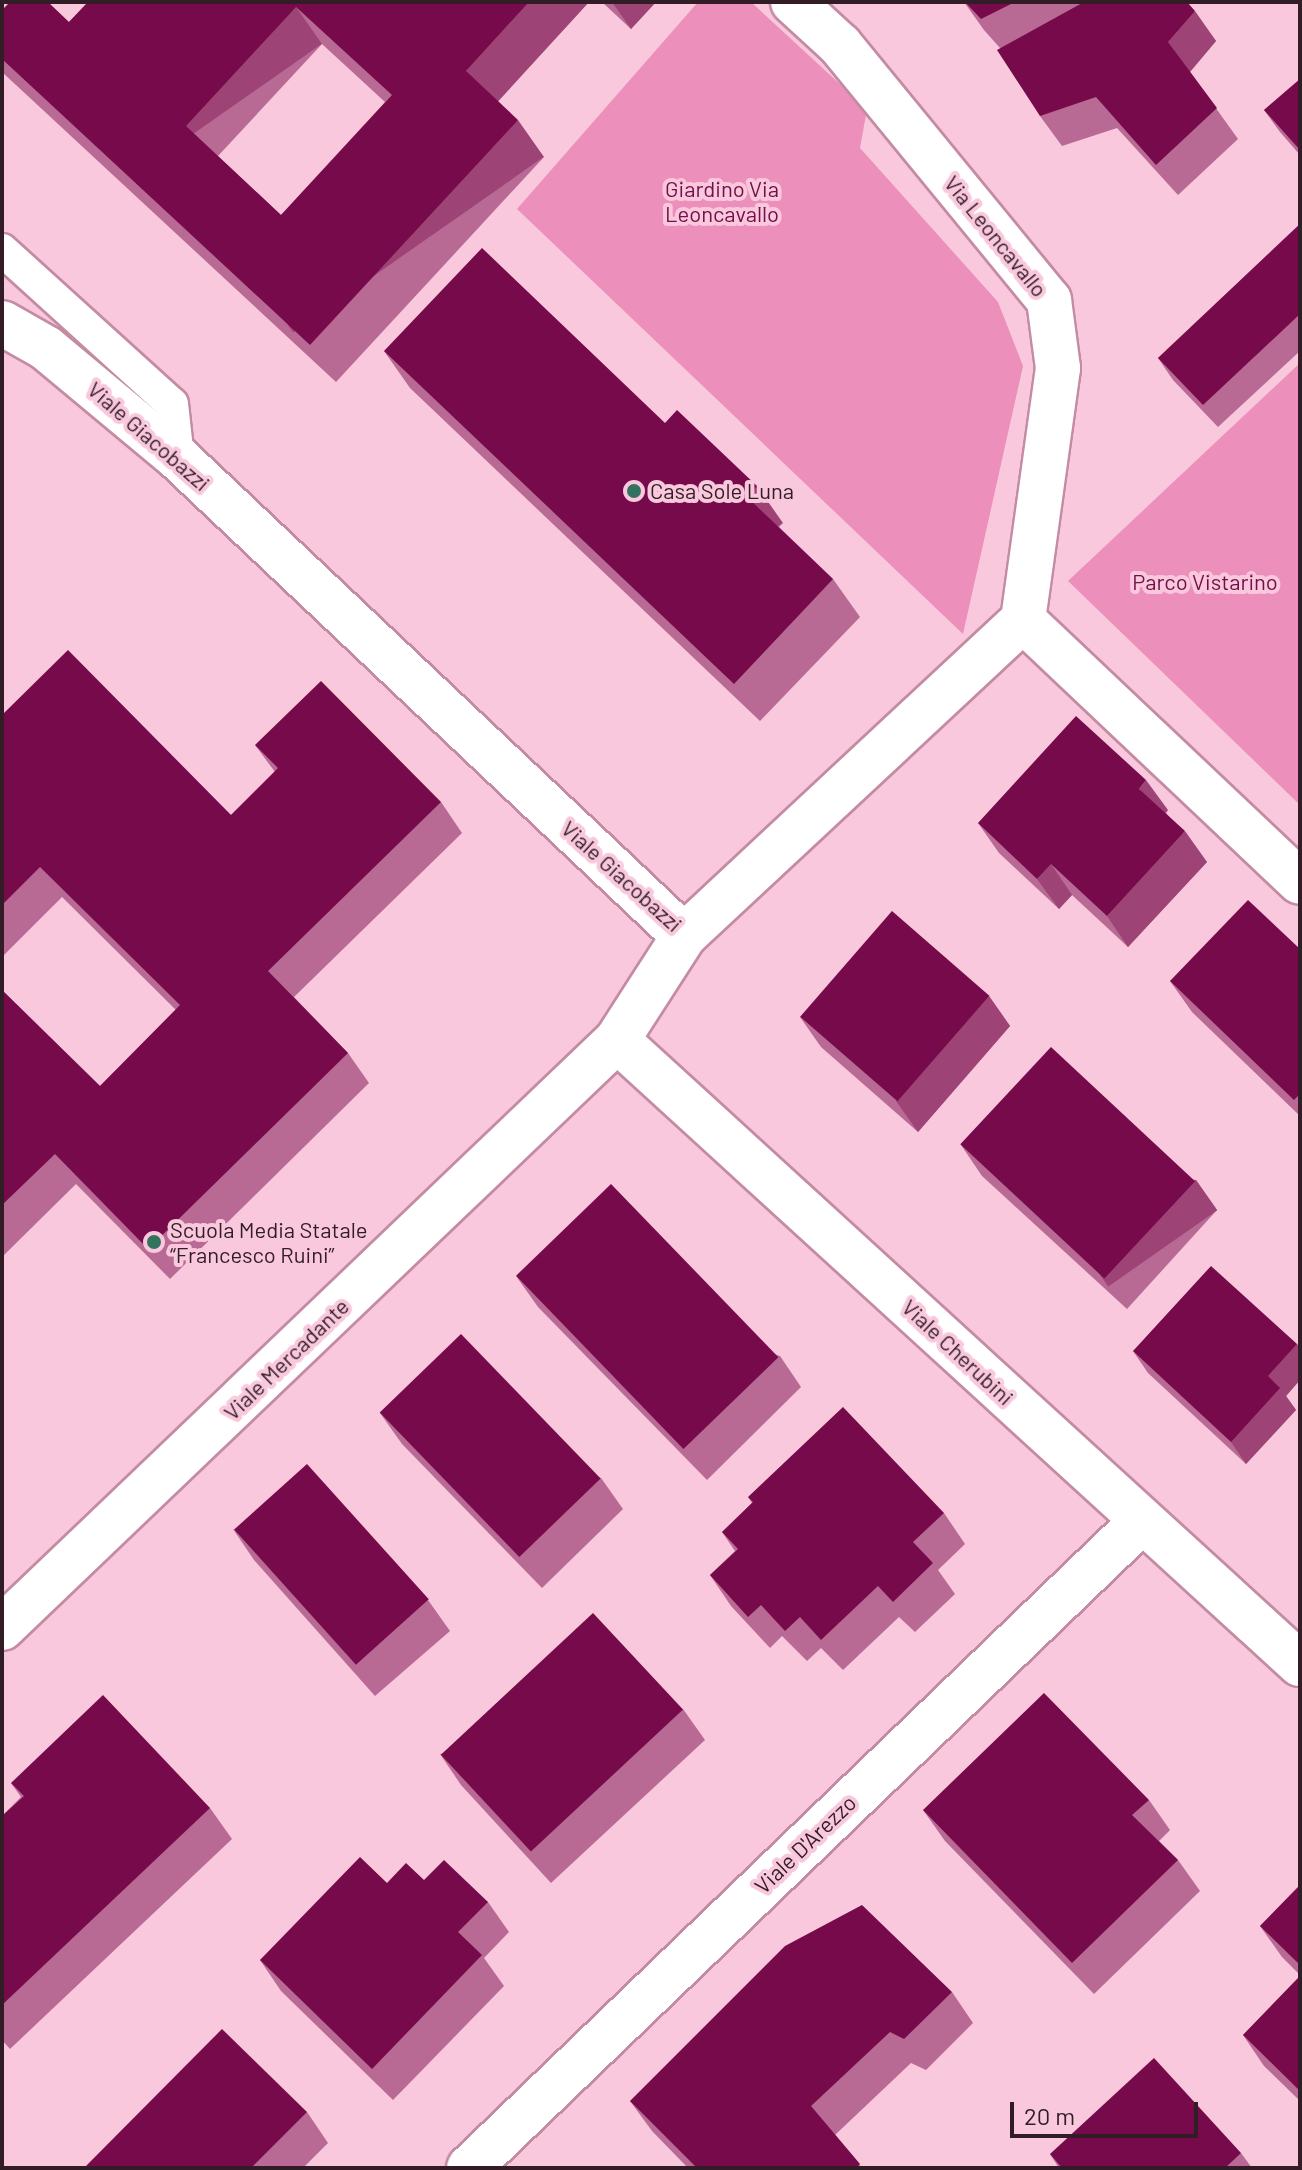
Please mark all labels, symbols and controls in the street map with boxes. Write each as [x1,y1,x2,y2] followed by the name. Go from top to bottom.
[939,170,1053,302] street label: Via Leoncavallo
[665,175,779,226] park label: Giardino Via Leoncavallo
[83,376,215,496] street label: Viale Giacobazzi
[650,478,794,504] place label: Casa Sole Luna
[625,482,643,500] marker: Casa Sole Luna
[1132,569,1278,595] park label: Parco Vistarino
[556,815,688,937] street label: Viale Giacobazzi
[170,1216,368,1268] place label: Scuola Media Statale “Francesco Ruini”
[145,1233,163,1251] marker: Scuola Media Statale “Francesco Ruini”
[218,1293,354,1425] street label: Viale Mercadante
[897,1294,1019,1410] street label: Viale Cherubini
[749,1789,861,1899] street label: Viale D'Arezzo
[1014,2086,1202,2136] scale bar
[1024,2101,1075,2130] text: 20 m

